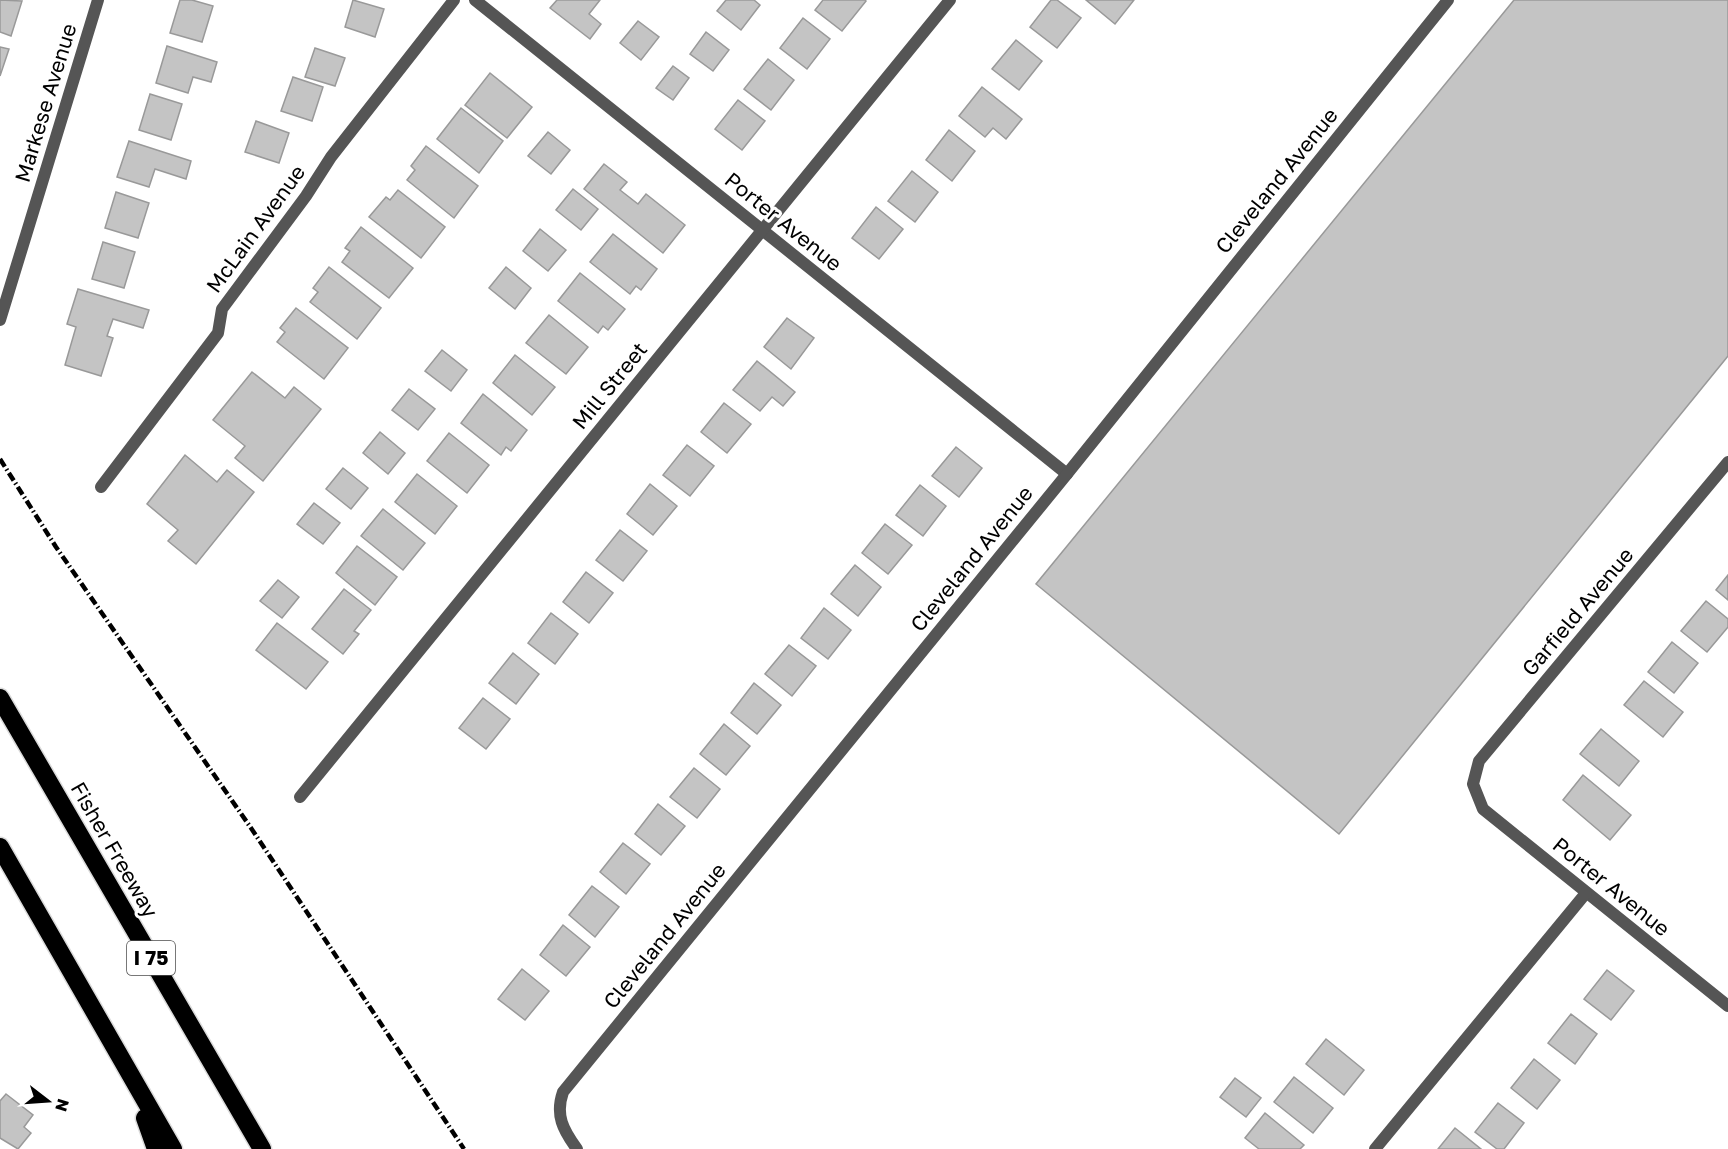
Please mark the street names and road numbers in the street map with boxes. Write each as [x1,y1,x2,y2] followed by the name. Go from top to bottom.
[9,20,82,185] street label: Markese Avenue
[1210,102,1343,258] street label: Cleveland Avenue
[200,159,310,297] street label: McLain Avenue
[720,166,847,276] street label: Porter Avenue
[566,337,652,434] street label: Mill Street
[905,480,1038,636] street label: Cleveland Avenue
[1516,542,1638,681] street label: Garfield Avenue
[66,777,164,922] street label: Fisher Freeway
[1548,831,1675,941] street label: Porter Avenue
[598,857,731,1013] street label: Cleveland Avenue
[127,941,175,975] road number: I 75

